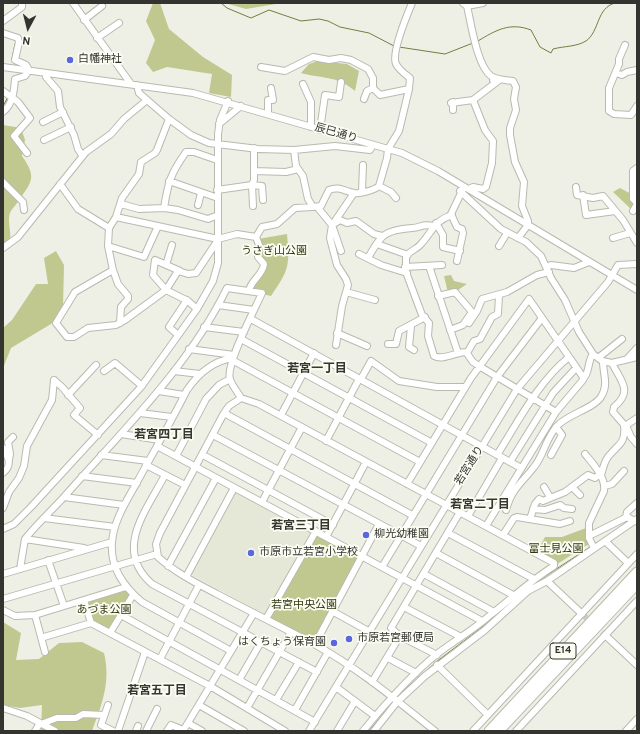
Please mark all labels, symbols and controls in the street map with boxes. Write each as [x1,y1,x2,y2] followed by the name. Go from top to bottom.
[8,8,48,48] north arrow
[22,32,31,47] text: N
[78,53,122,67] place label: 白幡神社
[65,55,75,65] marker: 白幡神社
[313,122,359,146] street label: 辰巳通り
[241,245,307,259] park label: うさぎ山公園
[287,363,347,377] district label: 若宮一丁目
[134,429,194,443] district label: 若宮四丁目
[453,444,487,488] street label: 若宮通り
[450,499,510,513] district label: 若宮二丁目
[271,520,331,534] district label: 若宮三丁目
[374,528,429,542] place label: 柳光幼稚園
[361,530,371,540] marker: 柳光幼稚園
[529,543,583,557] park label: 富士見公園
[259,546,358,560] place label: 市原市立若宮小学校
[246,548,256,558] marker: 市原市立若宮小学校
[271,599,337,613] park label: 若宮中央公園
[77,604,131,618] park label: あづま公園
[357,632,434,646] place label: 市原若宮郵便局
[344,634,354,644] marker: 市原若宮郵便局
[238,636,326,650] place label: はくちょう保育園
[329,638,339,648] marker: はくちょう保育園
[550,643,576,659] road number: E14
[127,685,187,699] district label: 若宮五丁目

